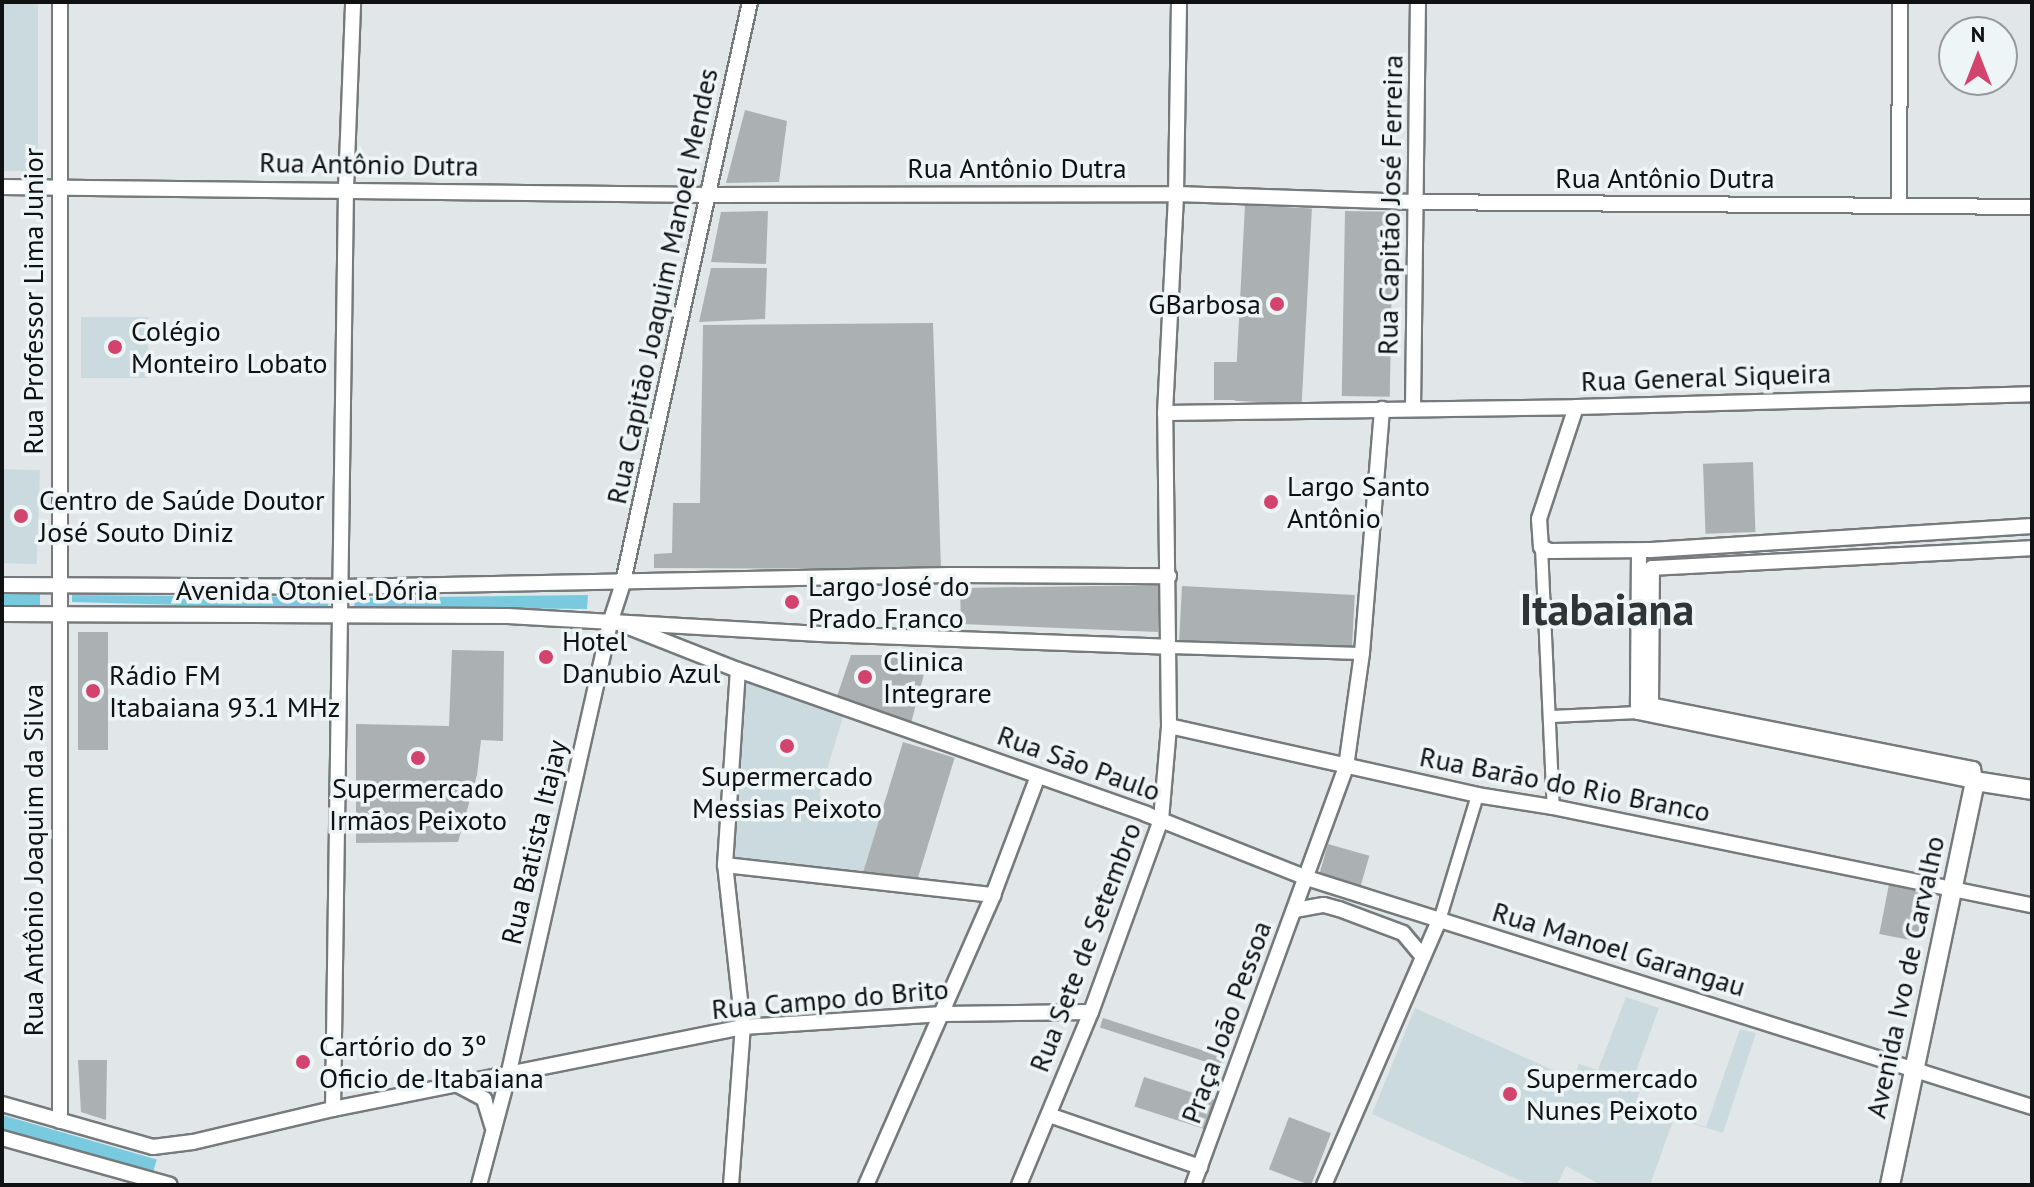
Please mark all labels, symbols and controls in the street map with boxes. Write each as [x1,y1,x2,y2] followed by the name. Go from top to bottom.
[1938,16,2018,96] north arrow
[1971,20,1985,48] text: N
[1371,55,1409,355] street label: Rua Capitão José Ferreira
[599,65,725,507] street label: Rua Capitão Joaquim Manoel Mendes
[259,145,479,183] street label: Rua Antônio Dutra
[16,148,50,454] street label: Rua Professor Lima Junior
[907,151,1127,185] street label: Rua Antônio Dutra
[1555,161,1775,195] street label: Rua Antônio Dutra
[1148,287,1261,321] place label: GBarbosa
[1268,295,1286,313] marker: GBarbosa
[131,314,327,380] place label: Colégio Monteiro Lobato
[106,338,124,356] marker: Colégio Monteiro Lobato
[1580,356,1832,398] street label: Rua General Siqueira
[1287,469,1430,535] place label: Largo Santo Antônio
[39,483,325,549] place label: Centro de Saúde Doutor José Souto Diniz
[1262,493,1280,511] marker: Largo Santo Antônio
[10,505,32,527] marker: Centro de Saúde Doutor José Souto Diniz
[808,569,970,635] place label: Largo José do Prado Franco
[176,573,438,607] street label: Avenida Otoniel Dória
[1520,583,1694,635] district label: Itabaiana
[783,593,801,611] marker: Largo José do Prado Franco
[562,624,721,690] place label: Hotel Danubio Azul
[883,644,992,710] place label: Clinica Integrare
[537,648,555,666] marker: Hotel Danubio Azul
[109,658,340,724] place label: Rádio FM Itabaiana 93.1 MHz
[854,666,876,688] marker: Clinica Integrare
[84,682,102,700] marker: Rádio FM Itabaiana 93.1 MHz
[16,683,50,1037] street label: Rua Antônio Joaquim da Silva
[993,718,1165,808] street label: Rua São Paulo
[494,737,574,947] street label: Rua Batista Itajay
[778,737,796,755] marker: Supermercado Messias Peixoto
[1417,739,1713,829] street label: Rua Barão do Rio Branco
[409,749,427,767] marker: Supermercado Irmãos Peixoto
[692,759,882,825] place label: Supermercado Messias Peixoto
[329,771,507,837] place label: Supermercado Irmãos Peixoto
[1022,818,1148,1076] street label: Rua Sete de Setembro
[1859,833,1951,1121] street label: Avenida Ivo de Carvalho
[1488,895,1750,1003] street label: Rua Manoel Garangau
[1174,916,1278,1128] street label: Praça João Pessoa
[710,972,950,1026] street label: Rua Campo do Brito
[319,1029,544,1095] place label: Cartório do 3º Oficio de Itabaiana
[294,1053,312,1071] marker: Cartório do 3º Oficio de Itabaiana
[1526,1061,1698,1127] place label: Supermercado Nunes Peixoto
[1501,1085,1519,1103] marker: Supermercado Nunes Peixoto

